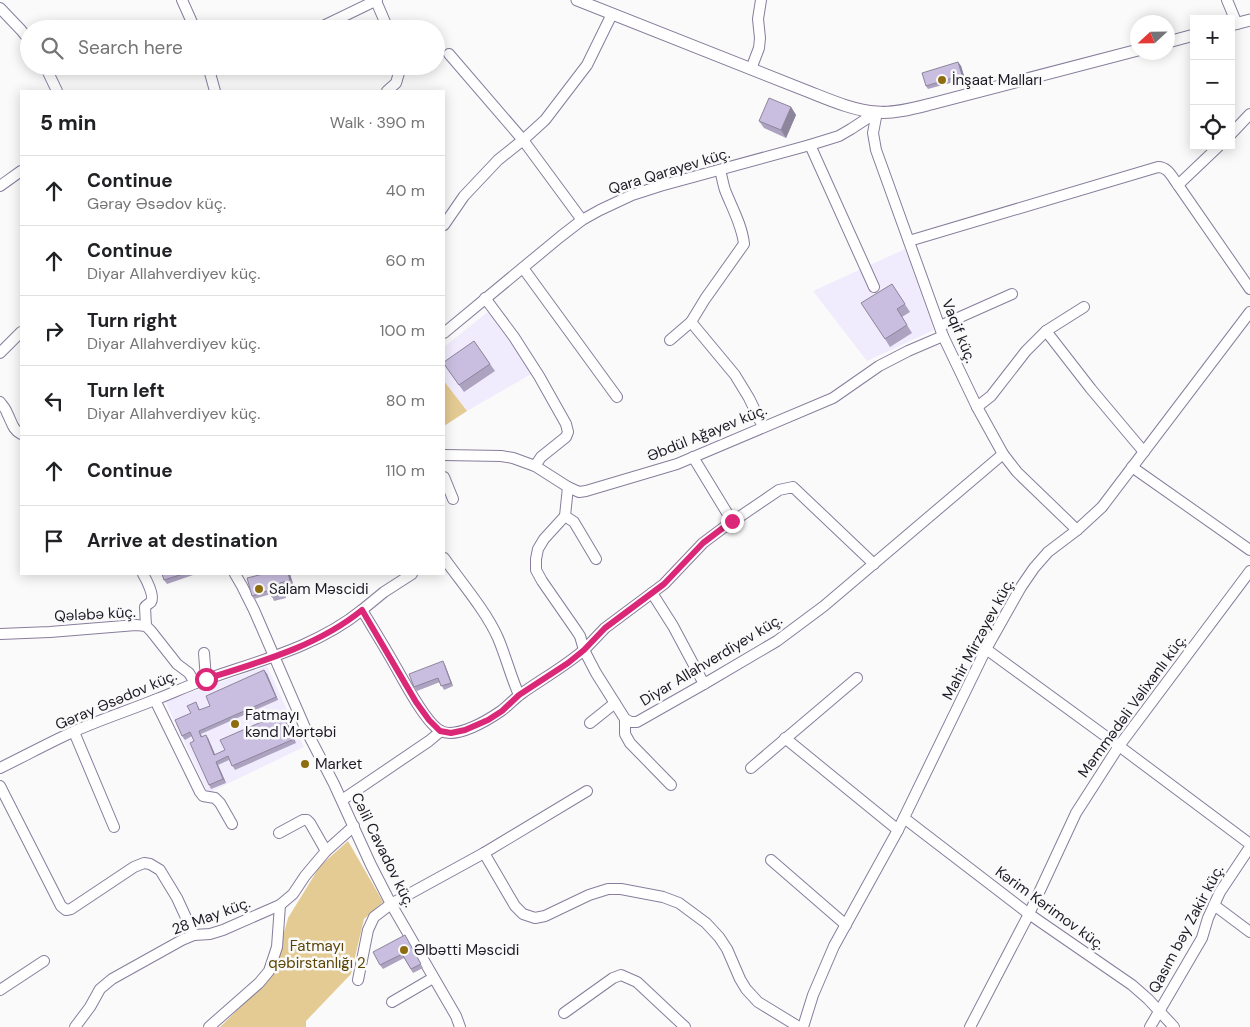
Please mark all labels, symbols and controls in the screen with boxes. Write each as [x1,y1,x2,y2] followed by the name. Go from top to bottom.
[1130,15,1175,60] north arrow
[1190,15,1235,150] map controls
[1190,15,1235,60] button: +
[20,20,445,75] search box
[38,34,66,62] icon: search
[78,35,183,60] text: Search here
[1190,60,1235,105] button: −
[952,70,1042,90] place label: İnşaat Malları
[936,74,948,86] marker: İnşaat Malları
[1190,105,1235,150] button: locate
[40,109,96,137] text: 5 min
[330,112,425,133] text: Walk · 390 m
[606,143,732,199] street label: Qara Qarayev küç.
[87,168,173,193] text: Continue
[40,177,68,205] icon: ahead
[386,180,425,201] text: 40 m
[87,193,226,214] text: Gəray Əsədov küç.
[87,238,173,263] text: Continue
[40,247,68,275] icon: ahead
[385,250,425,271] text: 60 m
[87,263,260,284] text: Diyar Allahverdiyev küç.
[937,296,981,366] street label: Vaqif küç.
[87,308,177,333] text: Turn right
[40,317,68,345] icon: right
[380,320,425,341] text: 100 m
[87,333,260,354] text: Diyar Allahverdiyev küç.
[87,378,165,403] text: Turn left
[40,387,68,415] icon: left
[386,390,425,411] text: 80 m
[644,400,770,466] street label: Əbdül Ağayev küç.
[87,403,260,424] text: Diyar Allahverdiyev küç.
[40,457,68,485] icon: ahead
[87,458,173,483] text: Continue
[386,460,425,481] text: 110 m
[721,510,744,533] route end
[40,527,68,555] icon: arrive
[87,528,278,553] text: Arrive at destination
[938,575,1018,703] street label: Mahir Mirzəyev küç.
[269,579,369,599] place label: Salam Məscidi
[253,583,265,595] marker: Salam Məscidi
[54,602,136,626] street label: Qələbə küç.
[636,610,786,710] street label: Diyar Allahverdiyev küç.
[1073,630,1191,782] street label: Məmmədəli Vəlixanlı küç.
[52,665,180,735] street label: Gəray Əsədov küç.
[195,668,218,691] route start
[245,705,336,742] place label: Fatmayı kənd Mərtəbi
[229,718,241,730] marker: Fatmayı kənd Mərtəbi
[315,754,363,774] place label: Market
[299,758,311,770] marker: Market
[347,789,419,911] street label: Cəlil Cavadov küç.
[991,861,1109,955] street label: Kərim Kərimov küç.
[1144,861,1228,997] street label: Qasım bəy Zakir küç.
[169,893,253,939] street label: 28 May küç.
[268,936,366,973] park label: Fatmayı qəbirstanlığı 2
[414,940,519,960] place label: Əlbətti Məscidi
[398,944,410,956] marker: Əlbətti Məscidi

